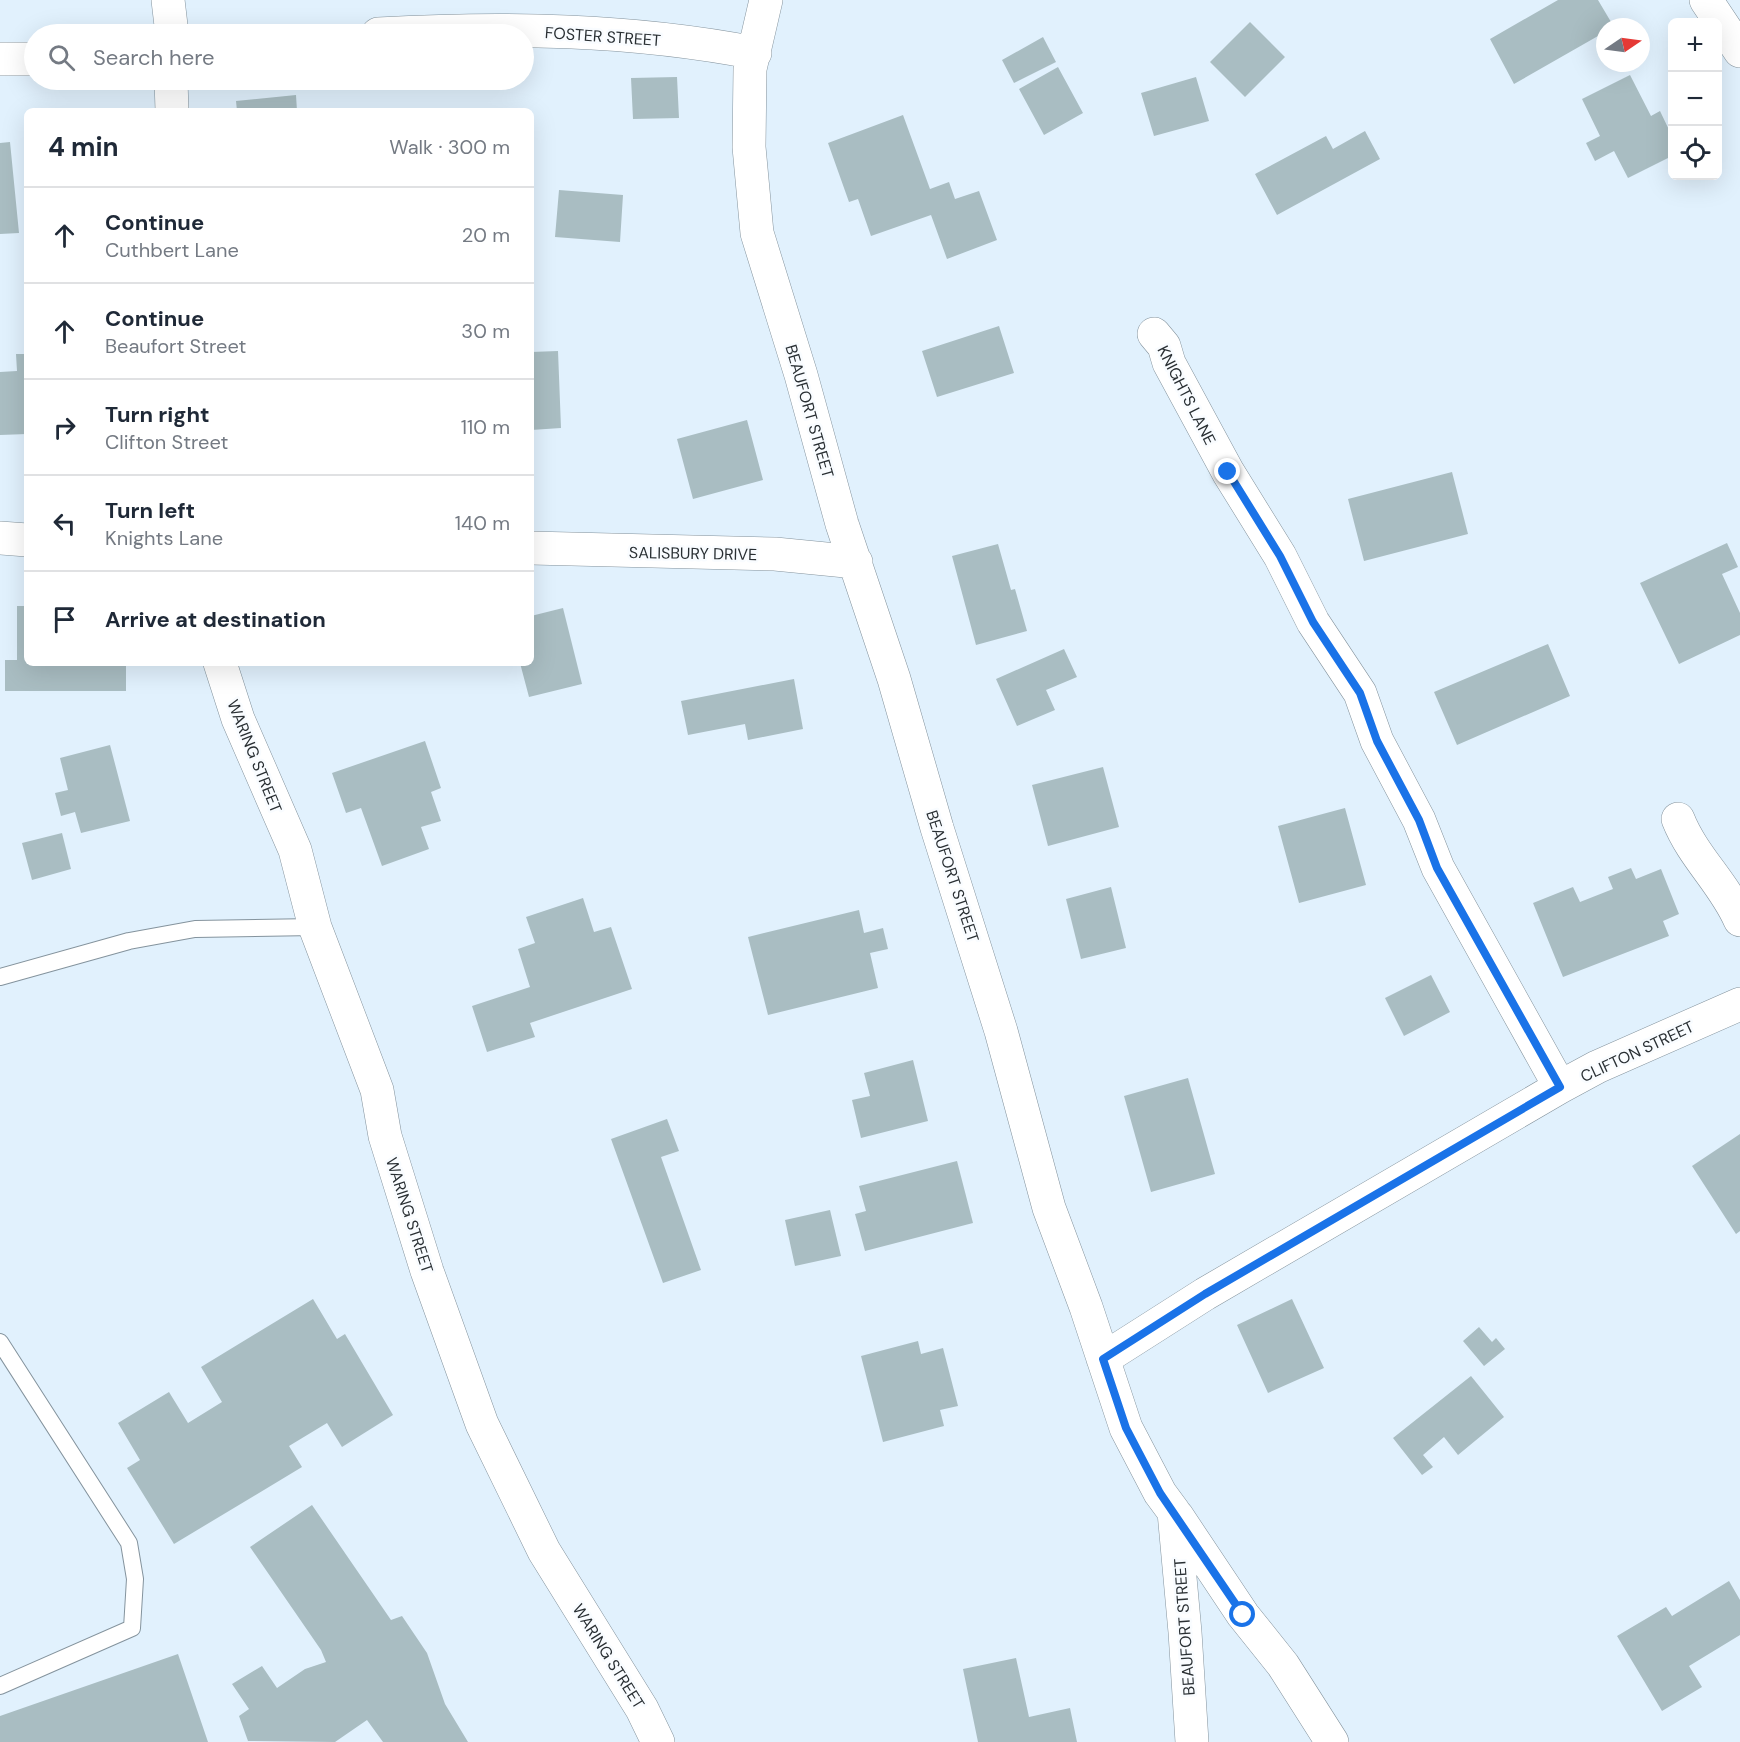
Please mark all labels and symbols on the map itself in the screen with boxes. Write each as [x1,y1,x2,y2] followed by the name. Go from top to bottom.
[1596,18,1650,72] north arrow
[544,22,662,51] street label: FOSTER STREET
[780,342,839,480] street label: BEAUFORT STREET
[1153,342,1221,448] street label: KNIGHTS LANE
[1214,458,1240,484] route end
[629,542,757,565] street label: SALISBURY DRIVE
[222,697,287,816] street label: WARING STREET
[921,808,984,945] street label: BEAUFORT STREET
[1577,1016,1697,1087] street label: CLIFTON STREET
[381,1155,438,1276] street label: WARING STREET
[1169,1558,1200,1696] street label: BEAUFORT STREET
[568,1600,649,1713] street label: WARING STREET
[1229,1601,1255,1627] route start

